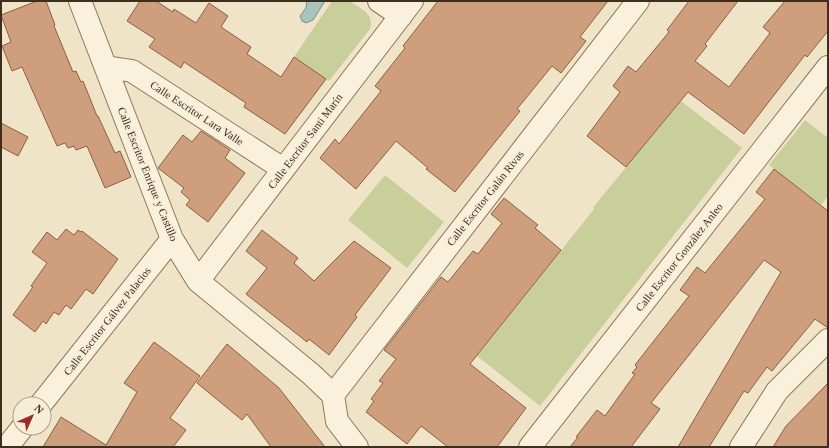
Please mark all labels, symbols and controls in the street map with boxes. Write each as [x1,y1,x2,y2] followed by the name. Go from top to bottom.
[148,78,246,148] street label: Calle Escritor Lara Valle
[265,91,345,191] street label: Calle Escritor Santi Marín
[116,105,181,243] street label: Calle Escritor Enrique y Castillo
[444,148,526,248] street label: Calle Escritor Galán Rivas
[633,200,725,314] street label: Calle Escritor González Anleo
[61,264,153,378] street label: Calle Escritor Gálvez Palacios
[12,396,52,436] north arrow
[32,402,46,416] text: N

